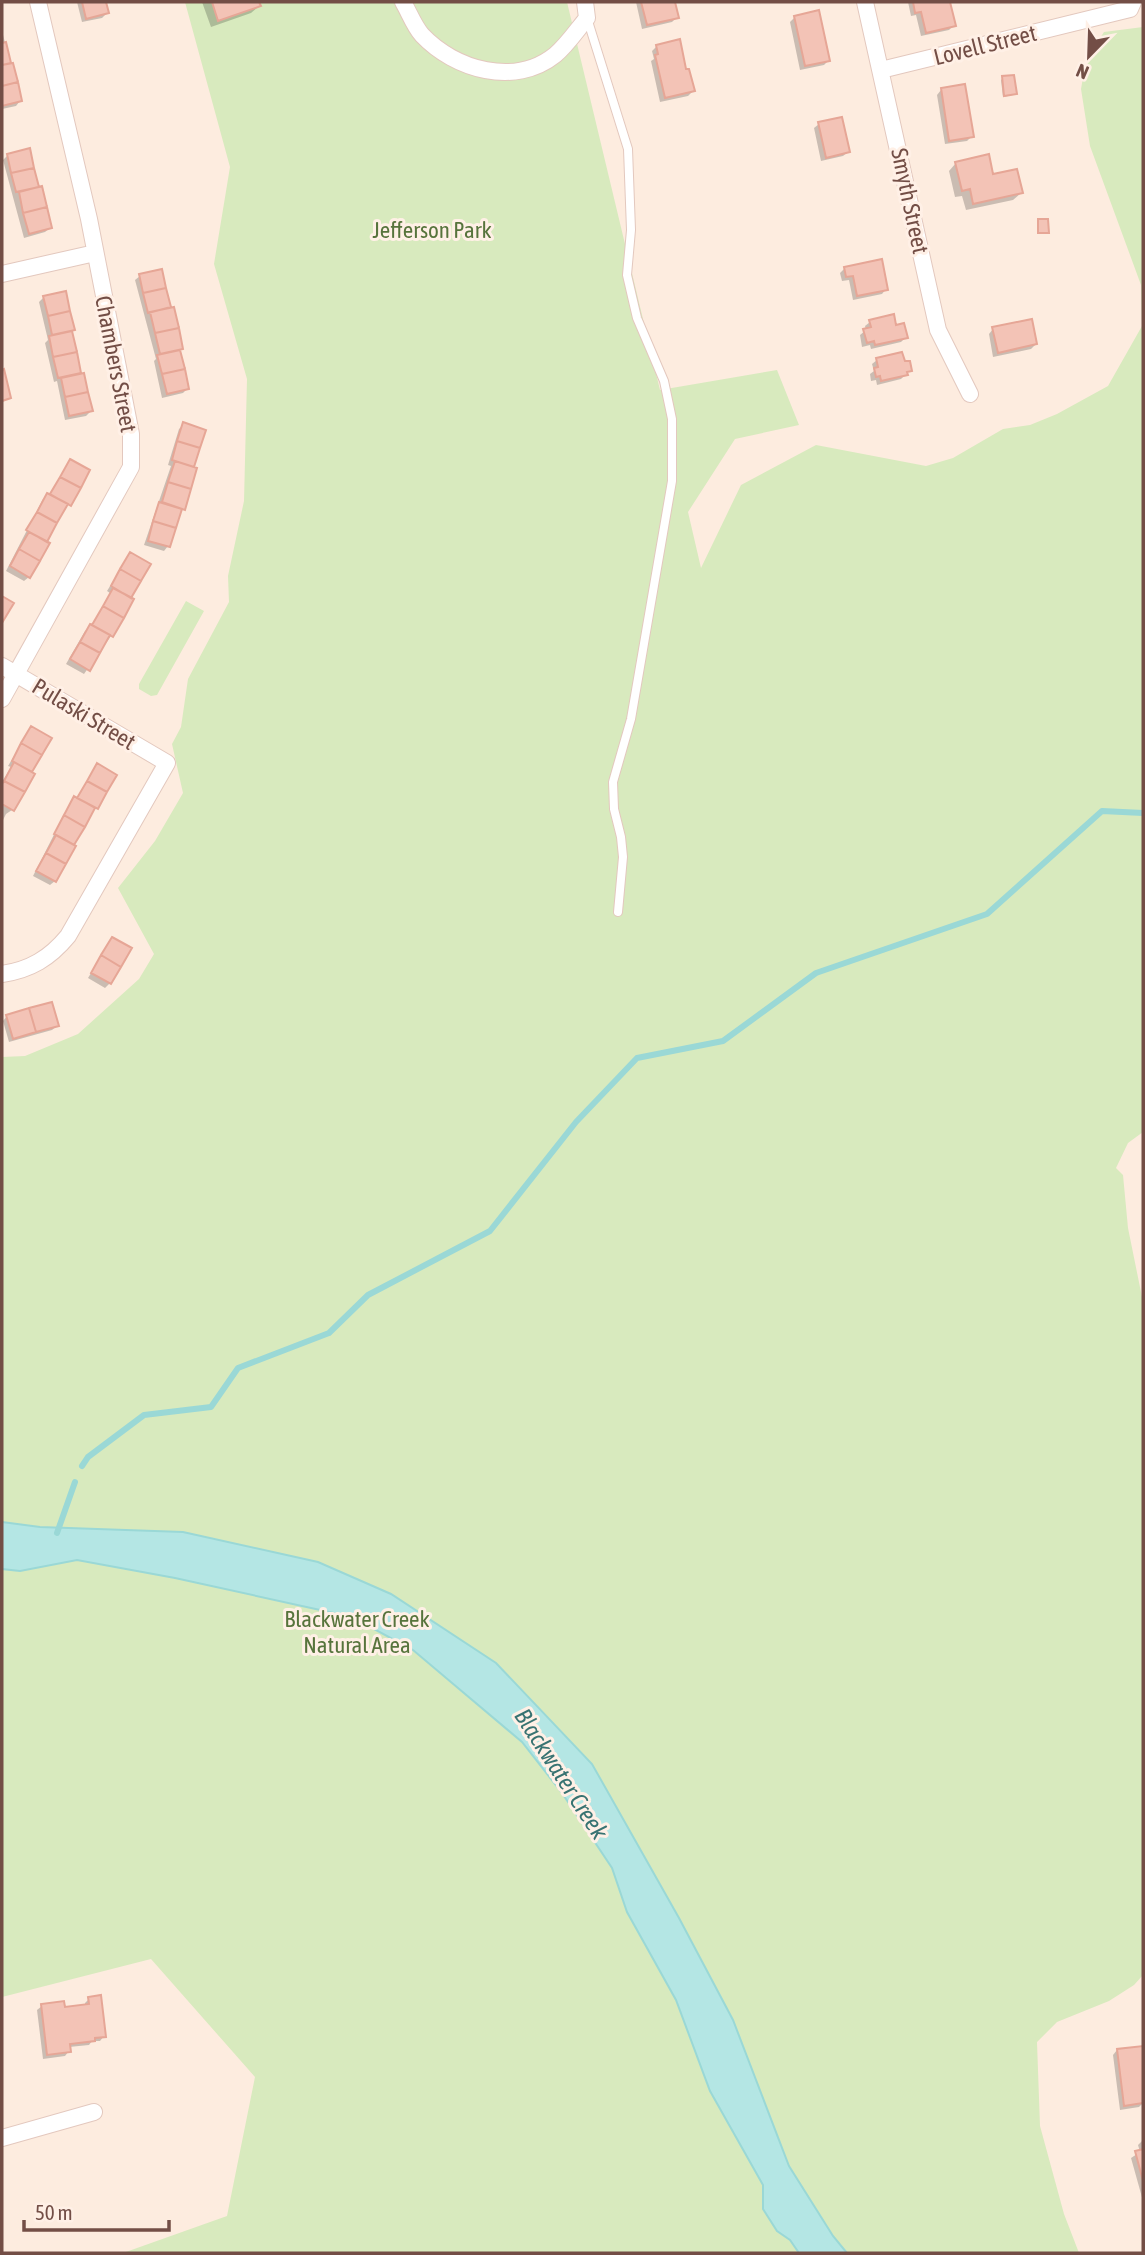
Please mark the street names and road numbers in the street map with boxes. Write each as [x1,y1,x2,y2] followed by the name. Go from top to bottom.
[931,20,1039,70] street label: Lovell Street
[886,146,934,256] street label: Smyth Street
[90,293,142,435] street label: Chambers Street
[28,673,140,755] street label: Pulaski Street

